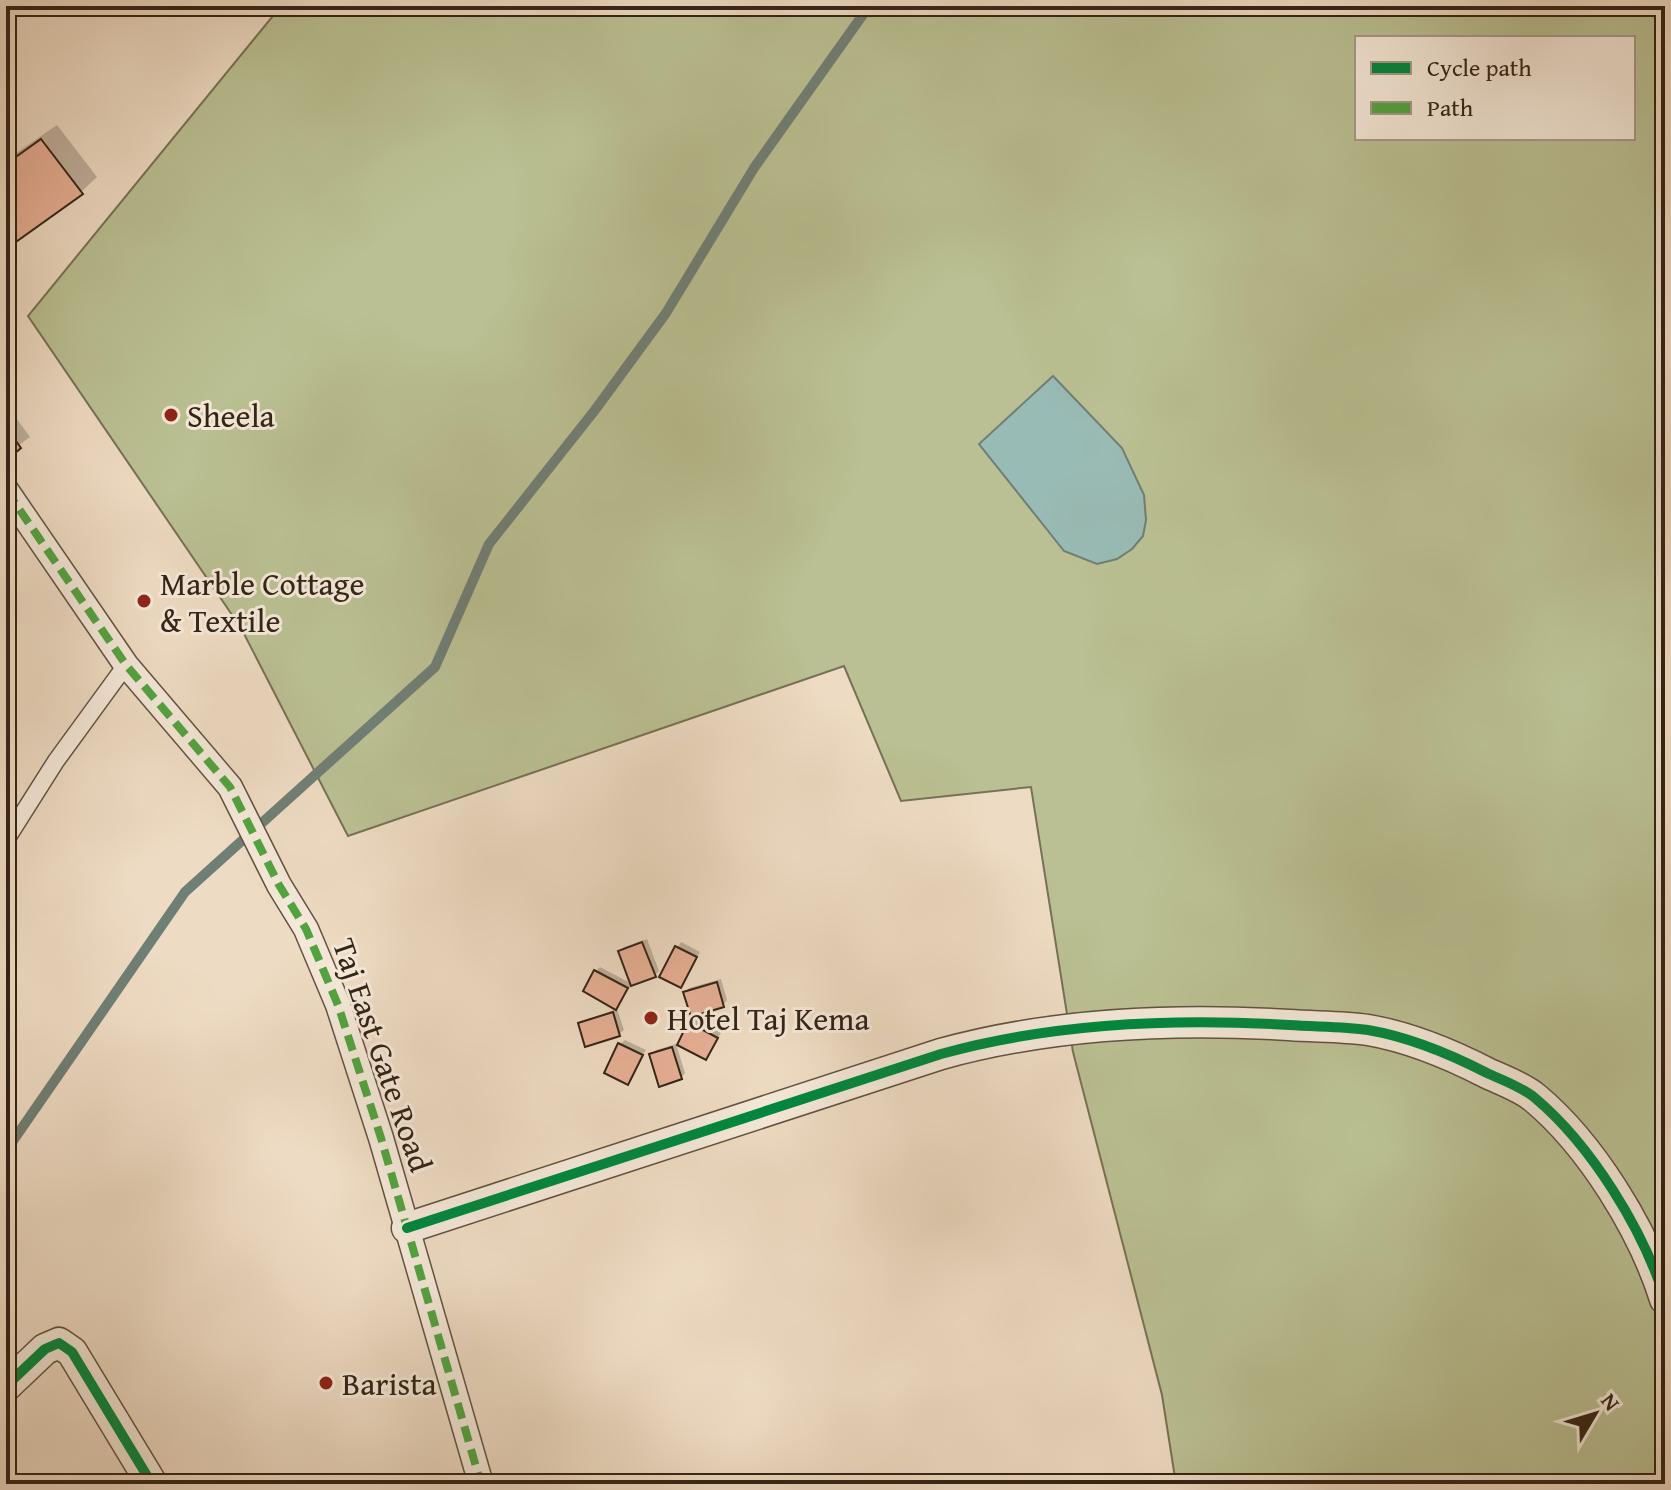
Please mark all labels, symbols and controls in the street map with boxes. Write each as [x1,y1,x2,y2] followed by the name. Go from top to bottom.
[1355,36,1635,140] legend
[1427,50,1532,85] text: Cycle path
[1427,90,1474,125] text: Path
[187,392,275,439] place label: Sheela
[162,406,180,424] marker: Sheela
[160,560,365,644] place label: Marble Cottage & Textile
[135,592,153,610] marker: Marble Cottage & Textile
[321,932,445,1178] street label: Taj East Gate Road
[667,995,870,1042] place label: Hotel Taj Kema
[642,1009,660,1027] marker: Hotel Taj Kema
[342,1360,437,1407] place label: Barista
[317,1374,335,1392] marker: Barista
[1555,1374,1635,1454] north arrow
[1594,1386,1628,1418] text: N

